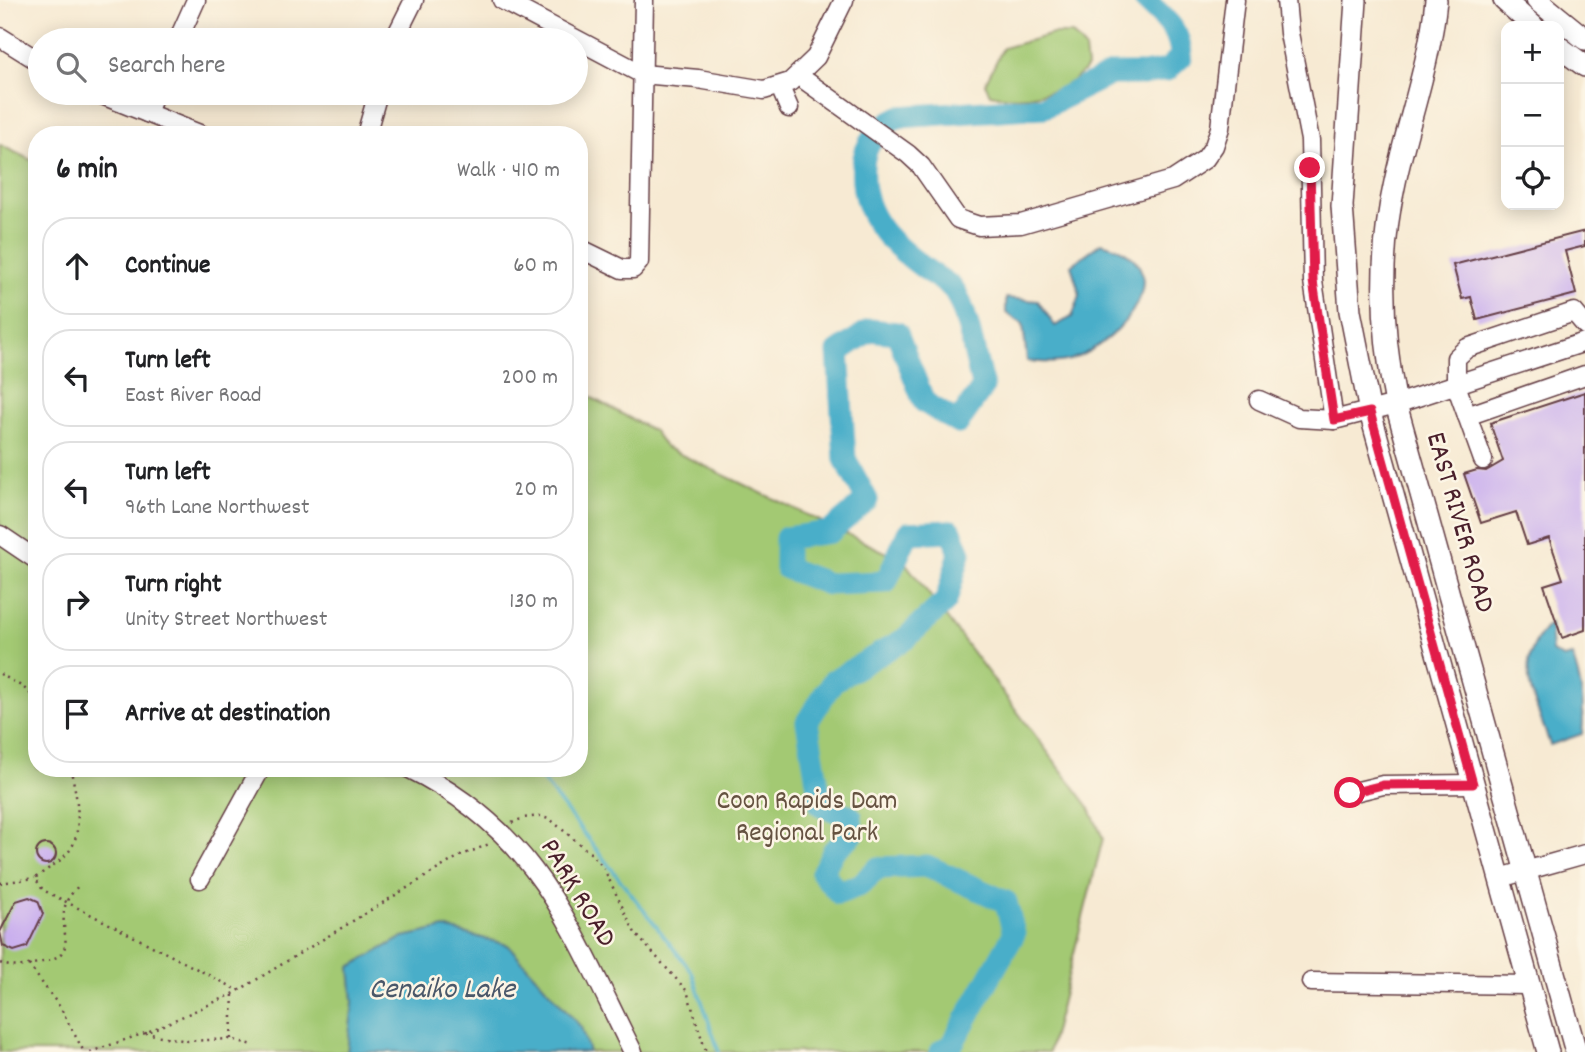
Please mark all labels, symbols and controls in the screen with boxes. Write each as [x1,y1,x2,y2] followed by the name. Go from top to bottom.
[1501,21,1564,210] map controls
[1501,21,1564,84] button: +
[28,28,588,105] search box
[52,48,90,86] icon: search
[108,48,226,85] text: Search here
[1501,84,1564,147] button: −
[1501,147,1564,210] button: locate
[56,150,118,193] text: 6 min
[1294,152,1325,183] route end
[457,155,560,188] text: Walk · 410 m
[58,247,96,285] icon: ahead
[125,248,210,285] text: Continue
[513,250,558,283] text: 60 m
[125,343,211,380] text: Turn left
[58,359,96,397] icon: left
[502,362,558,395] text: 200 m
[125,380,262,413] text: East River Road
[1413,428,1503,618] street label: EAST RIVER ROAD
[125,455,211,492] text: Turn left
[58,471,96,509] icon: left
[514,474,558,507] text: 20 m
[125,492,310,525] text: 96th Lane Northwest
[125,567,222,604] text: Turn right
[58,583,96,621] icon: right
[509,586,558,619] text: 130 m
[125,604,327,637] text: Unity Street Northwest
[58,695,96,733] icon: arrive
[125,696,330,733] text: Arrive at destination
[1334,777,1365,808] route start
[716,783,898,855] park label: Coon Rapids Dam Regional Park
[528,832,624,956] street label: PARK ROAD
[369,970,517,1013] water label: Cenaiko Lake

